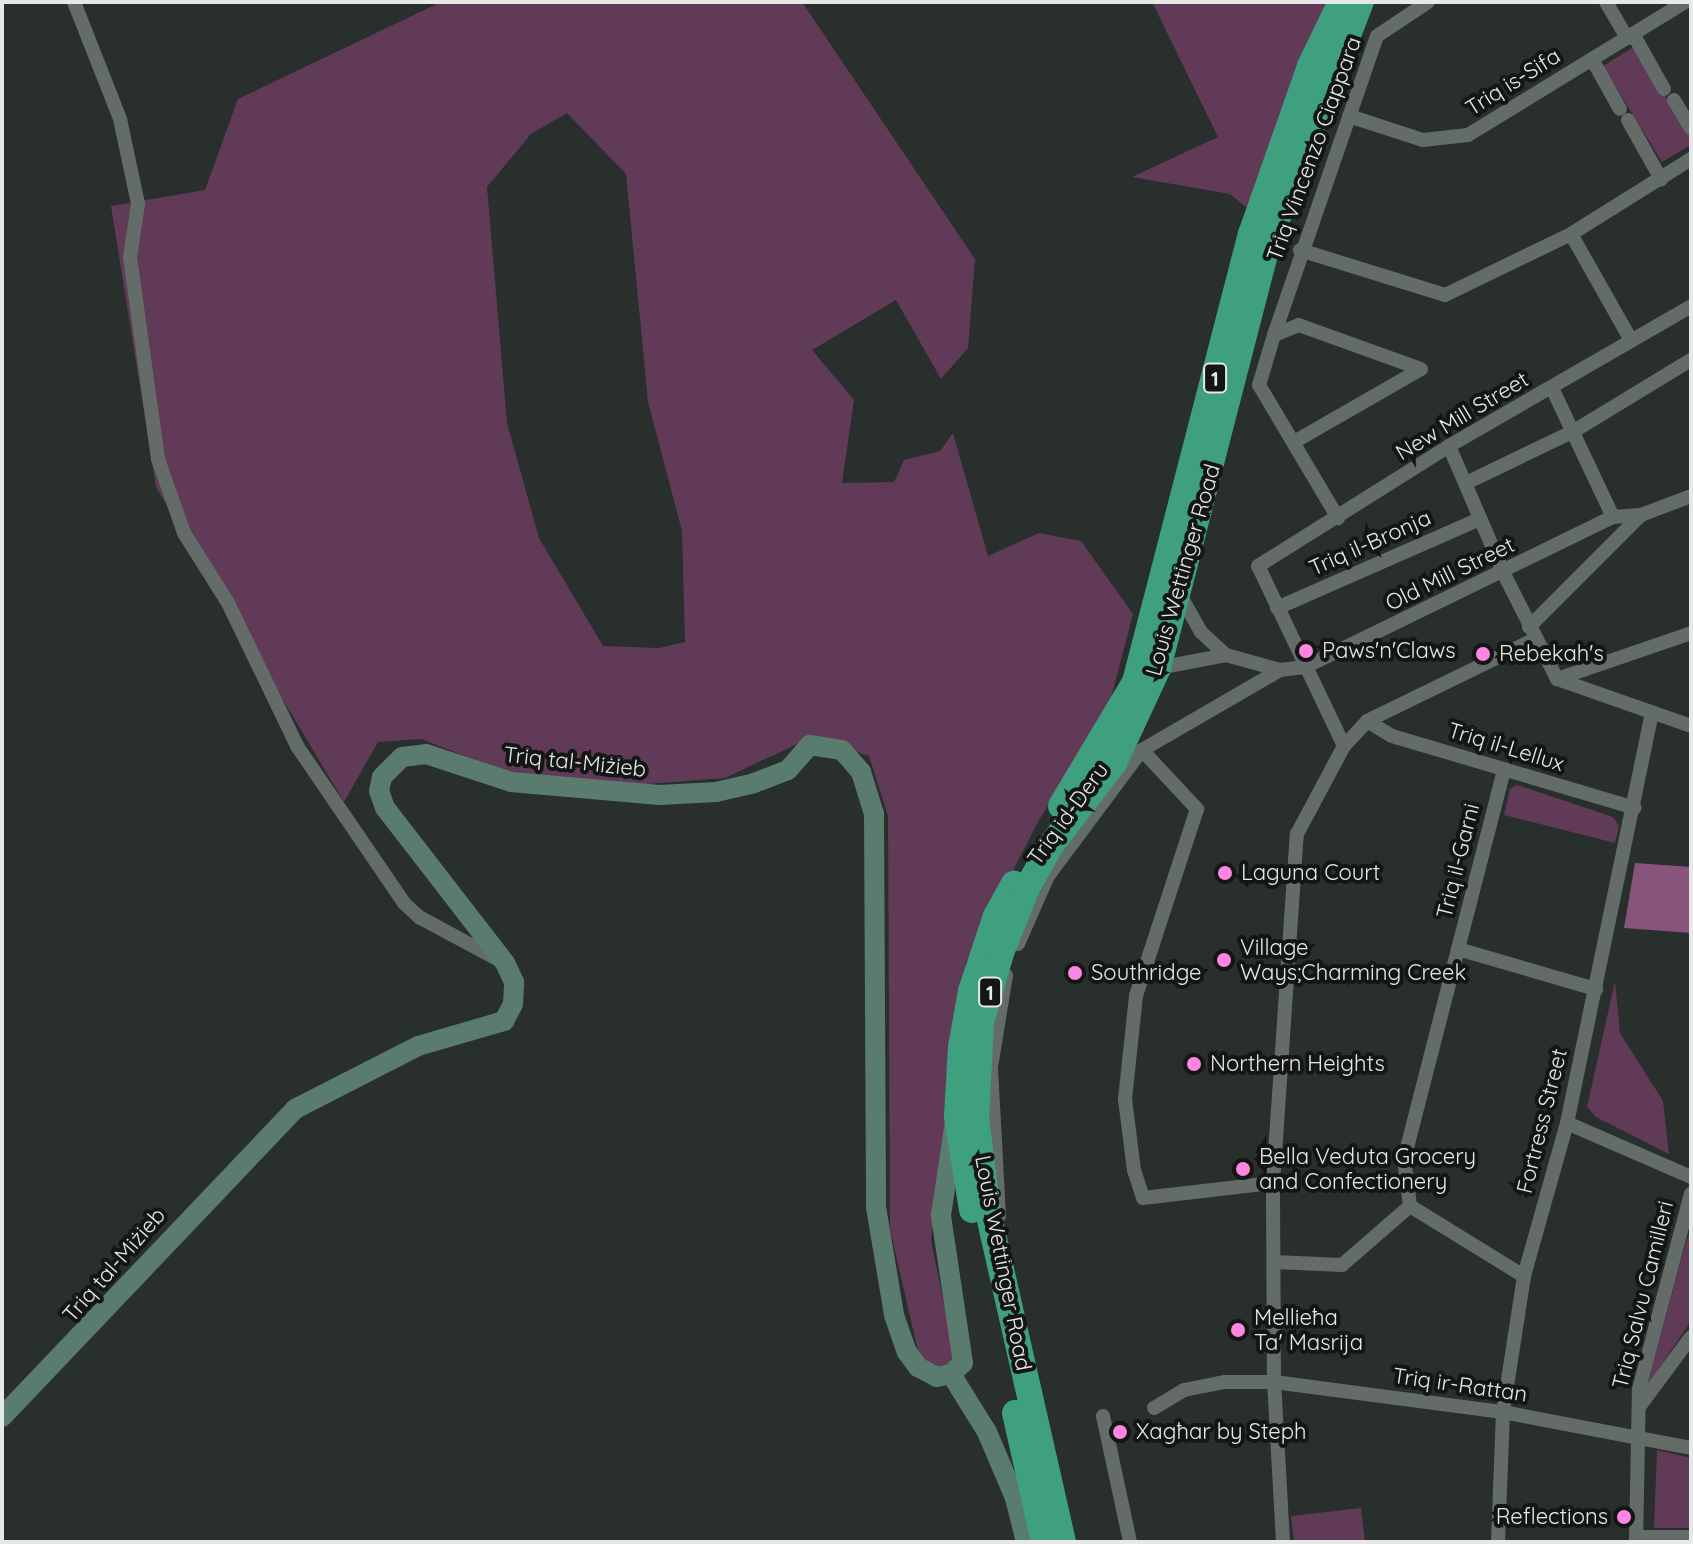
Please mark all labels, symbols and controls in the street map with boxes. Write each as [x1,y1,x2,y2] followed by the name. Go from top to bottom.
[1261,33,1367,265] street label: Triq Vincenzo Ciappara
[1461,43,1565,121] street label: Triq is-Sifa
[1203,362,1227,394] road number: 1
[1391,366,1533,466] street label: New Mill Street
[1140,461,1226,679] street label: Louis Wettinger Road
[1305,504,1435,582] street label: Triq il-Bronja
[1381,531,1519,617] street label: Old Mill Street
[1322,638,1456,664] place label: Paws'n'Claws
[1499,641,1604,667] place label: Rebekah's
[1297,642,1315,660] marker: Paws'n'Claws
[1474,645,1492,663] marker: Rebekah's
[1445,717,1567,777] street label: Triq il-Lellux
[503,741,647,783] street label: Triq tal-Miżieb
[1022,757,1114,871] street label: Triq id-Deru
[1431,801,1485,921] street label: Triq il-Garni
[1241,860,1380,886] place label: Laguna Court
[1216,864,1234,882] marker: Laguna Court
[1240,934,1466,986] place label: Village Ways;Charming Creek
[1215,951,1233,969] marker: Village Ways;Charming Creek
[1091,960,1201,986] place label: Southridge
[1066,964,1084,982] marker: Southridge
[978,976,1002,1008] road number: 1
[1511,1046,1573,1196] street label: Fortress Street
[1210,1051,1385,1077] place label: Northern Heights
[1185,1055,1203,1073] marker: Northern Heights
[1259,1143,1476,1194] place label: Bella Veduta Grocery and Confectionery
[969,1153,1037,1373] street label: Louis Wettinger Road
[1234,1160,1252,1178] marker: Bella Veduta Grocery and Confectionery
[1607,1198,1679,1392] street label: Triq Salvu Camilleri
[57,1202,171,1328] street label: Triq tal-Miżieb
[1254,1304,1363,1356] place label: Mellieħa Ta' Masrija
[1229,1321,1247,1339] marker: Mellieħa Ta' Masrija
[1391,1363,1529,1407] street label: Triq ir-Rattan
[1136,1419,1306,1445] place label: Xagħar by Steph
[1111,1423,1129,1441] marker: Xagħar by Steph
[1496,1504,1608,1530] place label: Reflections
[1615,1508,1633,1526] marker: Reflections

